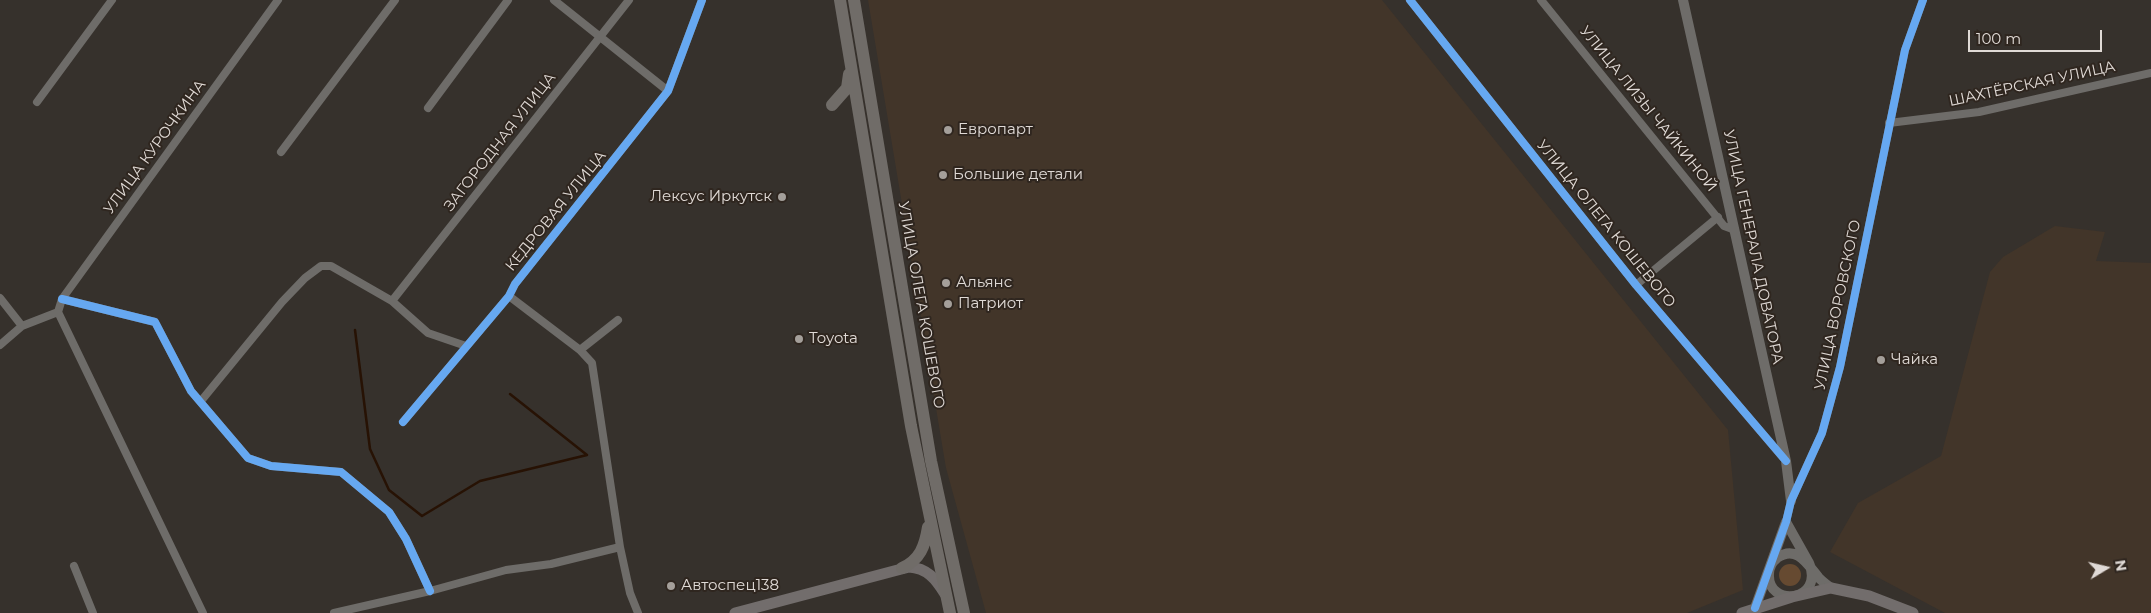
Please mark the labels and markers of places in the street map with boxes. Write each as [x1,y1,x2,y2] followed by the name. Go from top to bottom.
[958,121,1033,139] place label: Европарт
[942,124,954,136] marker: Европарт
[953,166,1083,184] place label: Большие детали
[937,169,949,181] marker: Большие детали
[650,188,772,206] place label: Лексус Иркутск
[776,191,788,203] marker: Лексус Иркутск
[956,274,1012,292] place label: Альянс
[940,277,952,289] marker: Альянс
[958,295,1023,313] place label: Патриот
[942,298,954,310] marker: Патриот
[809,330,858,348] place label: Toyota
[793,333,805,345] marker: Toyota
[1891,351,1938,369] place label: Чайка
[1875,354,1887,366] marker: Чайка
[681,577,779,595] place label: Автоспец138
[665,580,677,592] marker: Автоспец138

